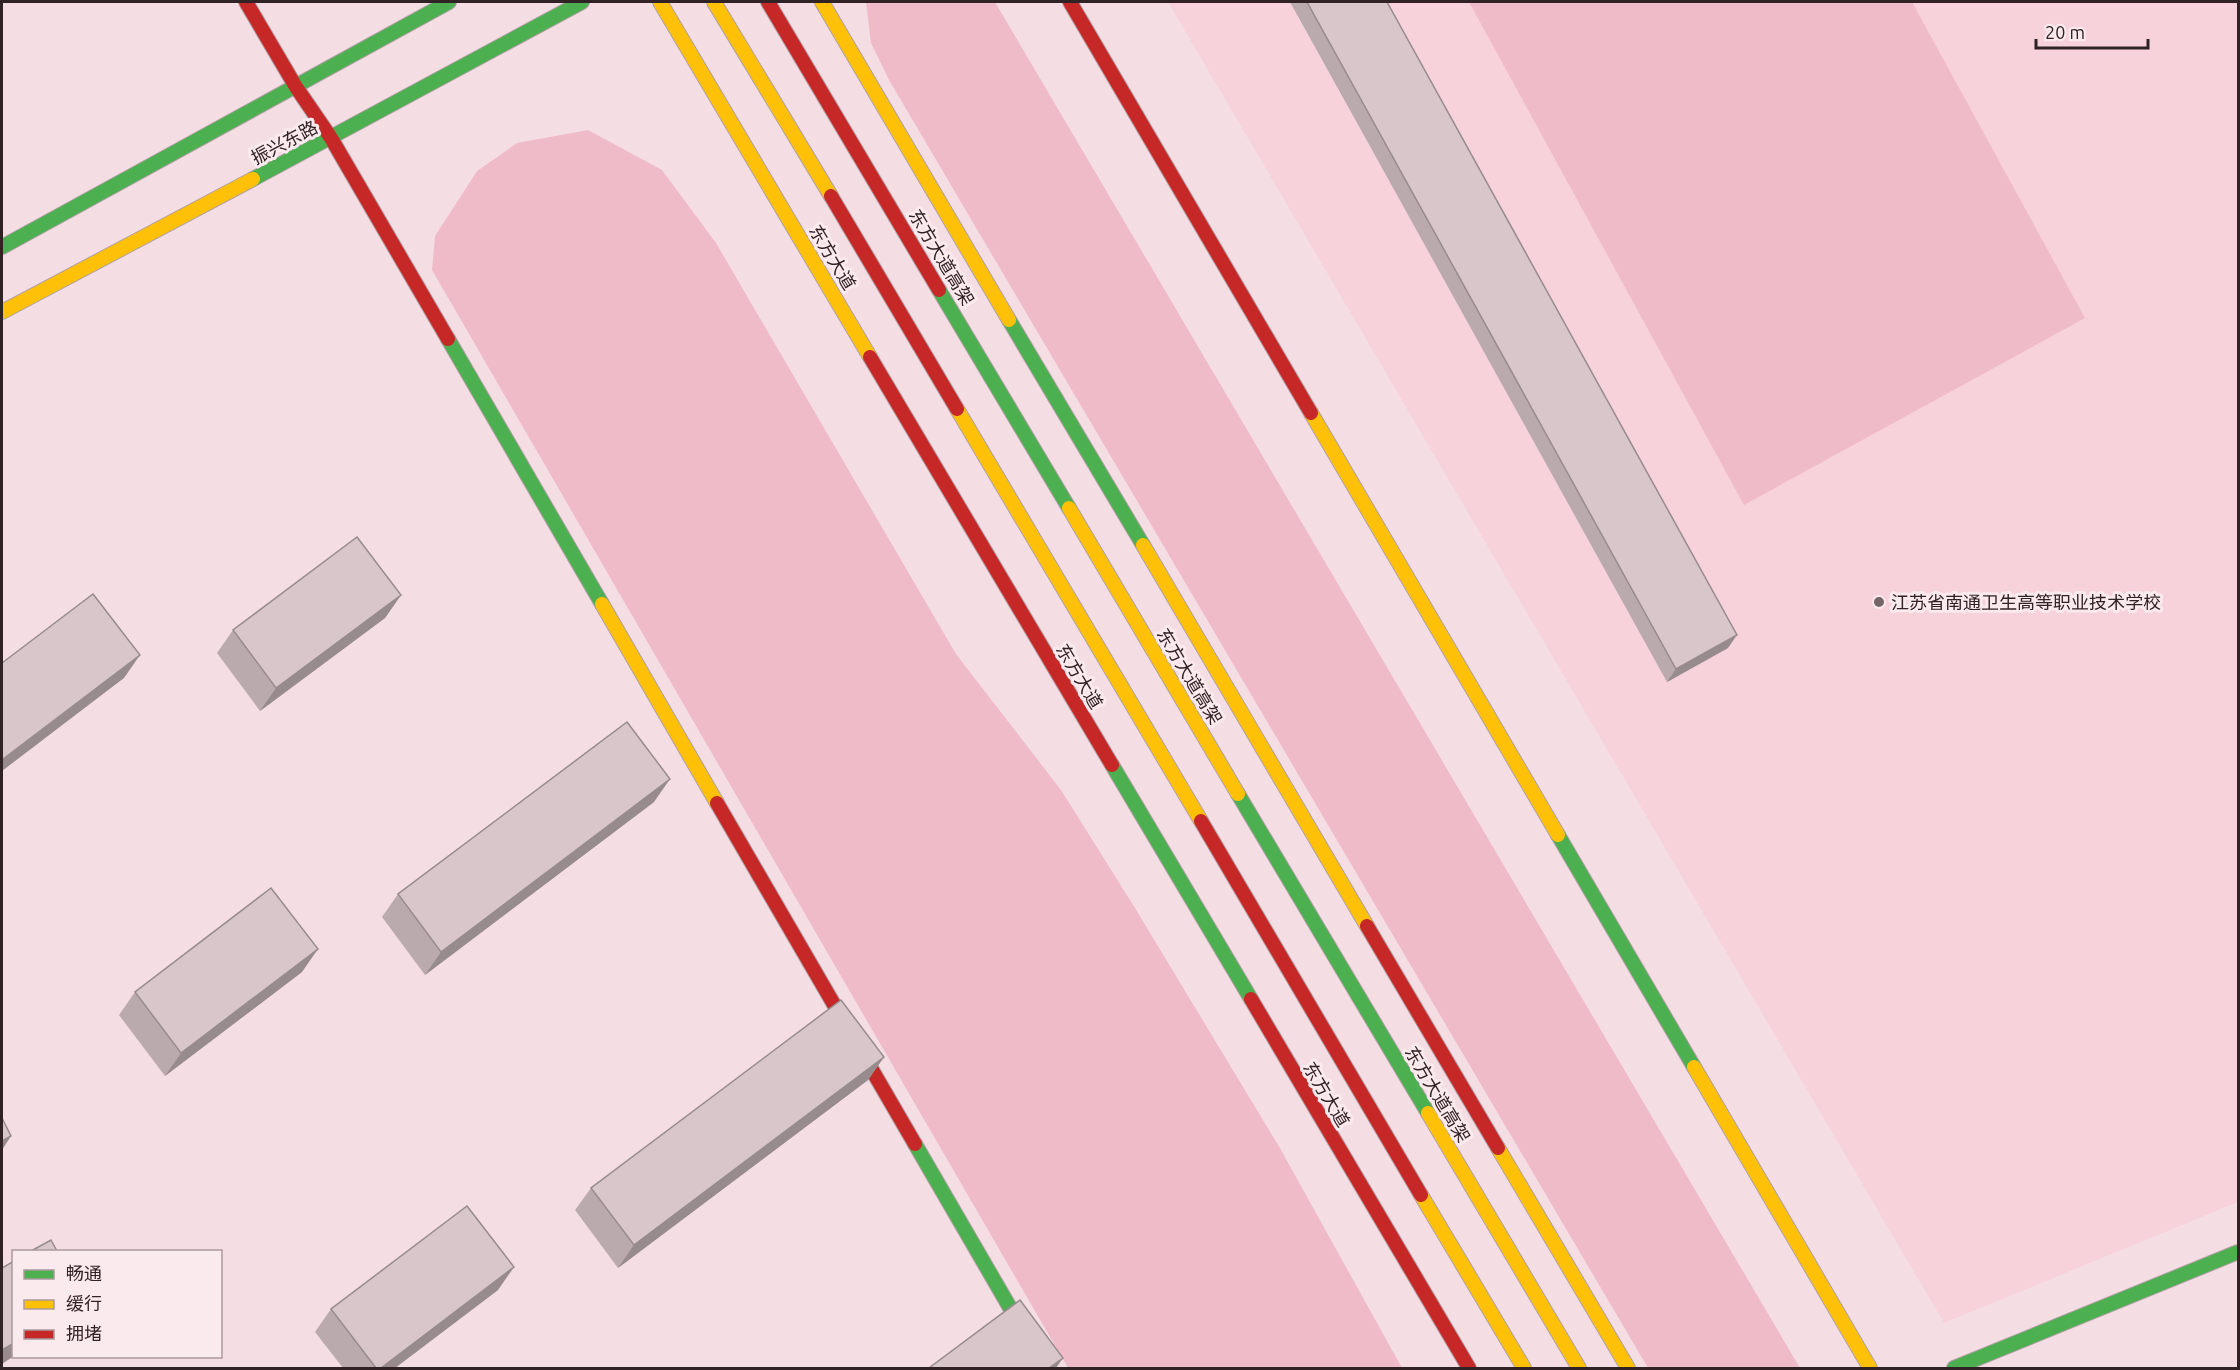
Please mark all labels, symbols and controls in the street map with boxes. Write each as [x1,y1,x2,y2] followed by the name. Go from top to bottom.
[2036,12,2148,50] scale bar
[2045,22,2085,42] text: 20 m
[248,116,320,168] street label: 振兴东路
[906,206,978,308] street label: 东方大道高架
[806,221,860,293] street label: 东方大道
[1891,592,2161,612] place label: 江苏省南通卫生高等职业技术学校
[1872,595,1886,609] marker: 江苏省南通卫生高等职业技术学校
[1154,625,1226,727] street label: 东方大道高架
[1053,640,1107,712] street label: 东方大道
[1402,1043,1474,1145] street label: 东方大道高架
[1300,1058,1354,1130] street label: 东方大道
[12,1250,222,1358] legend
[66,1263,102,1283] text: 畅通
[66,1293,102,1313] text: 缓行
[66,1323,102,1343] text: 拥堵

